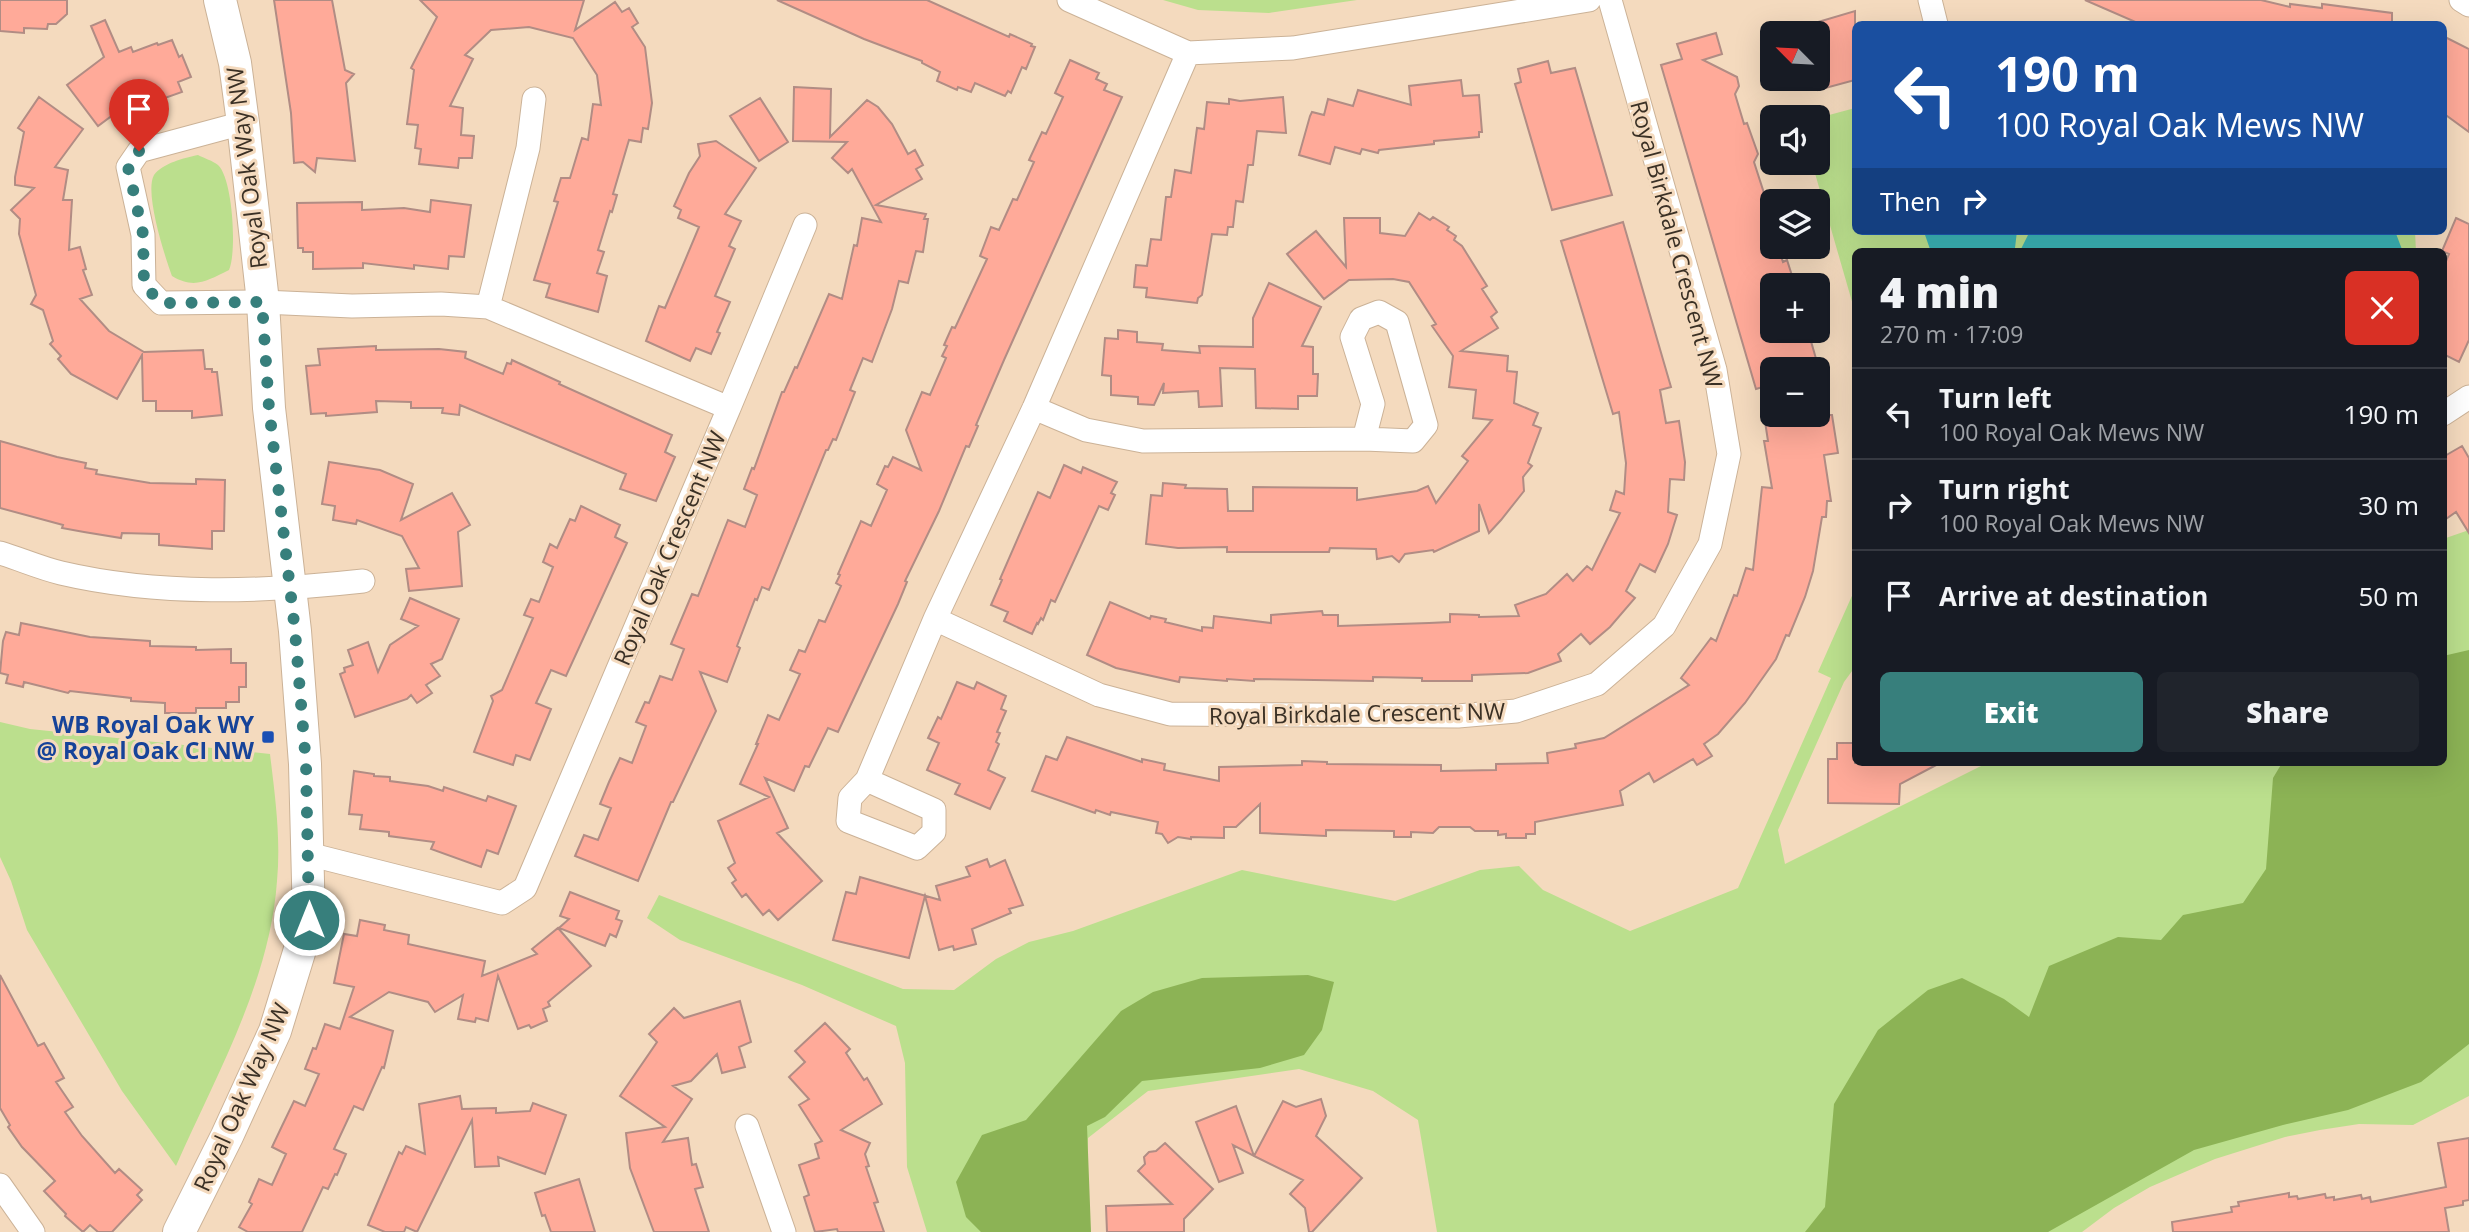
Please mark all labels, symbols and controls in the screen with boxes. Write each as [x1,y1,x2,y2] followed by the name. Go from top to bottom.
[1760,21,1830,91] north arrow
[1760,21,1830,427] map controls
[1995,40,2140,106] text: 190 m
[1880,49,1971,140] icon: left
[218,65,274,271] street label: Royal Oak Way NW
[109,79,169,151] pin
[120,90,158,128] icon: arrive
[1623,97,1731,391] street label: Royal Birkdale Crescent NW
[1995,103,2364,146] text: 100 Royal Oak Mews NW
[1760,105,1830,175] button: sound
[1955,182,1993,220] icon: right
[1880,183,1941,219] text: Then
[1760,189,1830,259] button: layers
[1880,263,1999,320] text: 4 min
[2345,271,2419,345] button: close
[1760,273,1830,343] button: +
[1880,318,2023,350] text: 270 m · 17:09
[1760,357,1830,427] button: −
[1939,380,2051,416] text: Turn left
[1880,395,1918,433] icon: left
[2344,396,2419,432] text: 190 m
[1939,416,2204,448] text: 100 Royal Oak Mews NW
[605,426,733,670] street label: Royal Oak Crescent NW
[1939,471,2070,507] text: Turn right
[1880,486,1918,524] icon: right
[2358,487,2419,523] text: 30 m
[1939,507,2204,539] text: 100 Royal Oak Mews NW
[1880,577,1918,615] icon: arrive
[1939,578,2208,614] text: Arrive at destination
[2358,578,2419,614] text: 50 m
[1880,672,2143,752] button: Exit
[2157,672,2419,752] button: Share
[1209,694,1505,732] street label: Royal Birkdale Crescent NW
[36,708,255,766] place label: WB Royal Oak WY @ Royal Oak CI NW
[260,729,276,745] marker: WB Royal Oak WY @ Royal Oak CI NW
[272,883,346,957] position arrow
[185,998,297,1196] street label: Royal Oak Way NW

